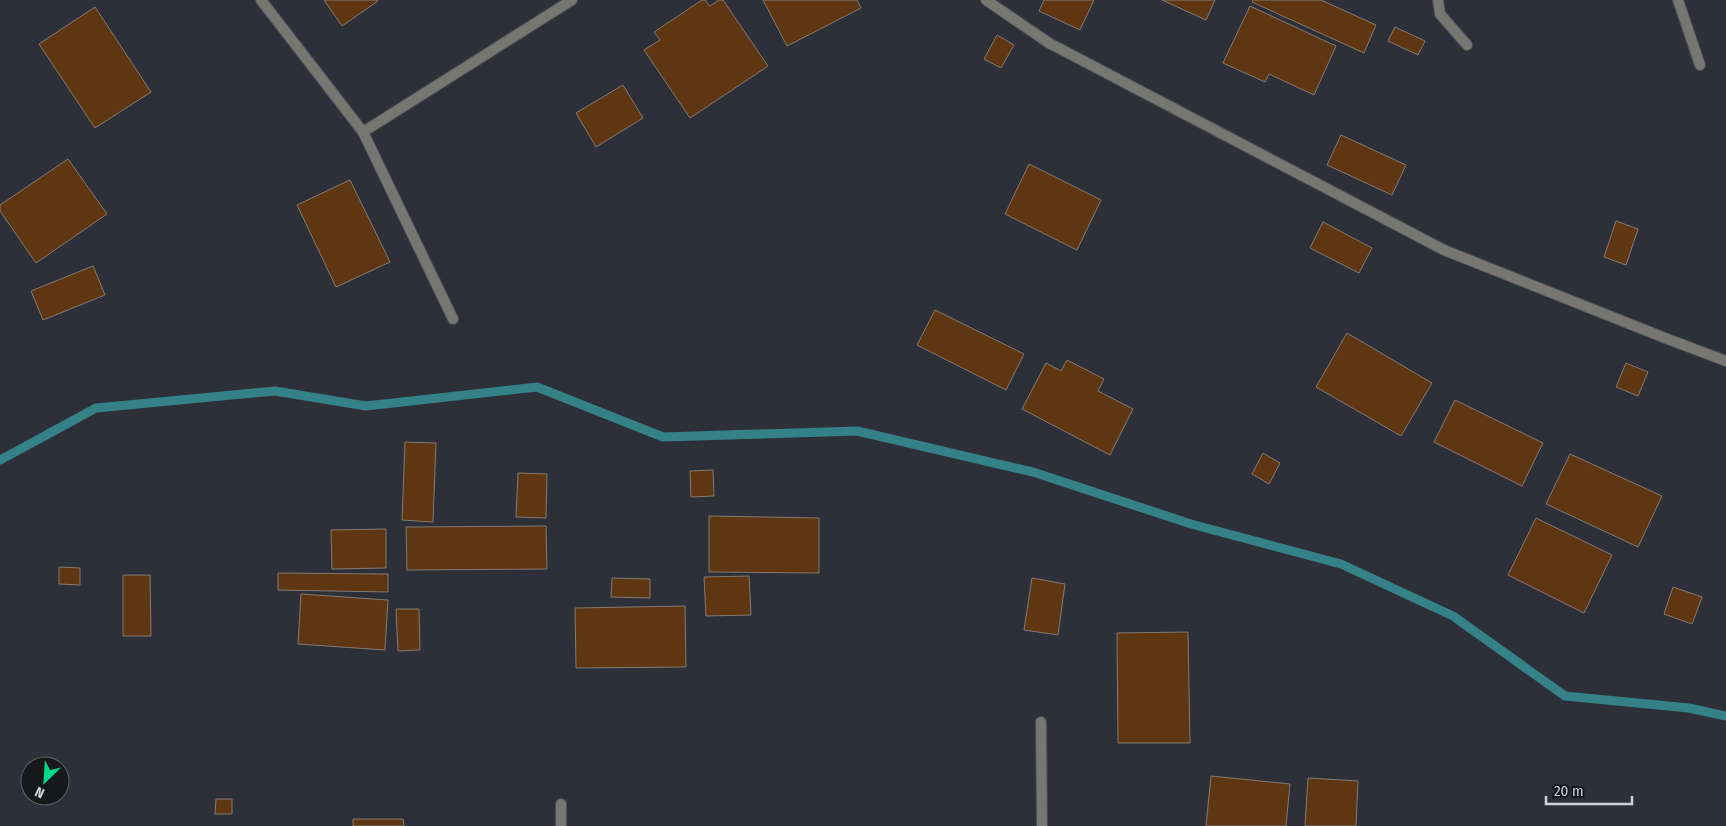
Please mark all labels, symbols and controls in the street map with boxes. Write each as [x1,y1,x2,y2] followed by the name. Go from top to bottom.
[20,756,70,806] north arrow
[1546,774,1632,806] scale bar
[1554,782,1584,800] text: 20 m
[32,783,47,802] text: N

